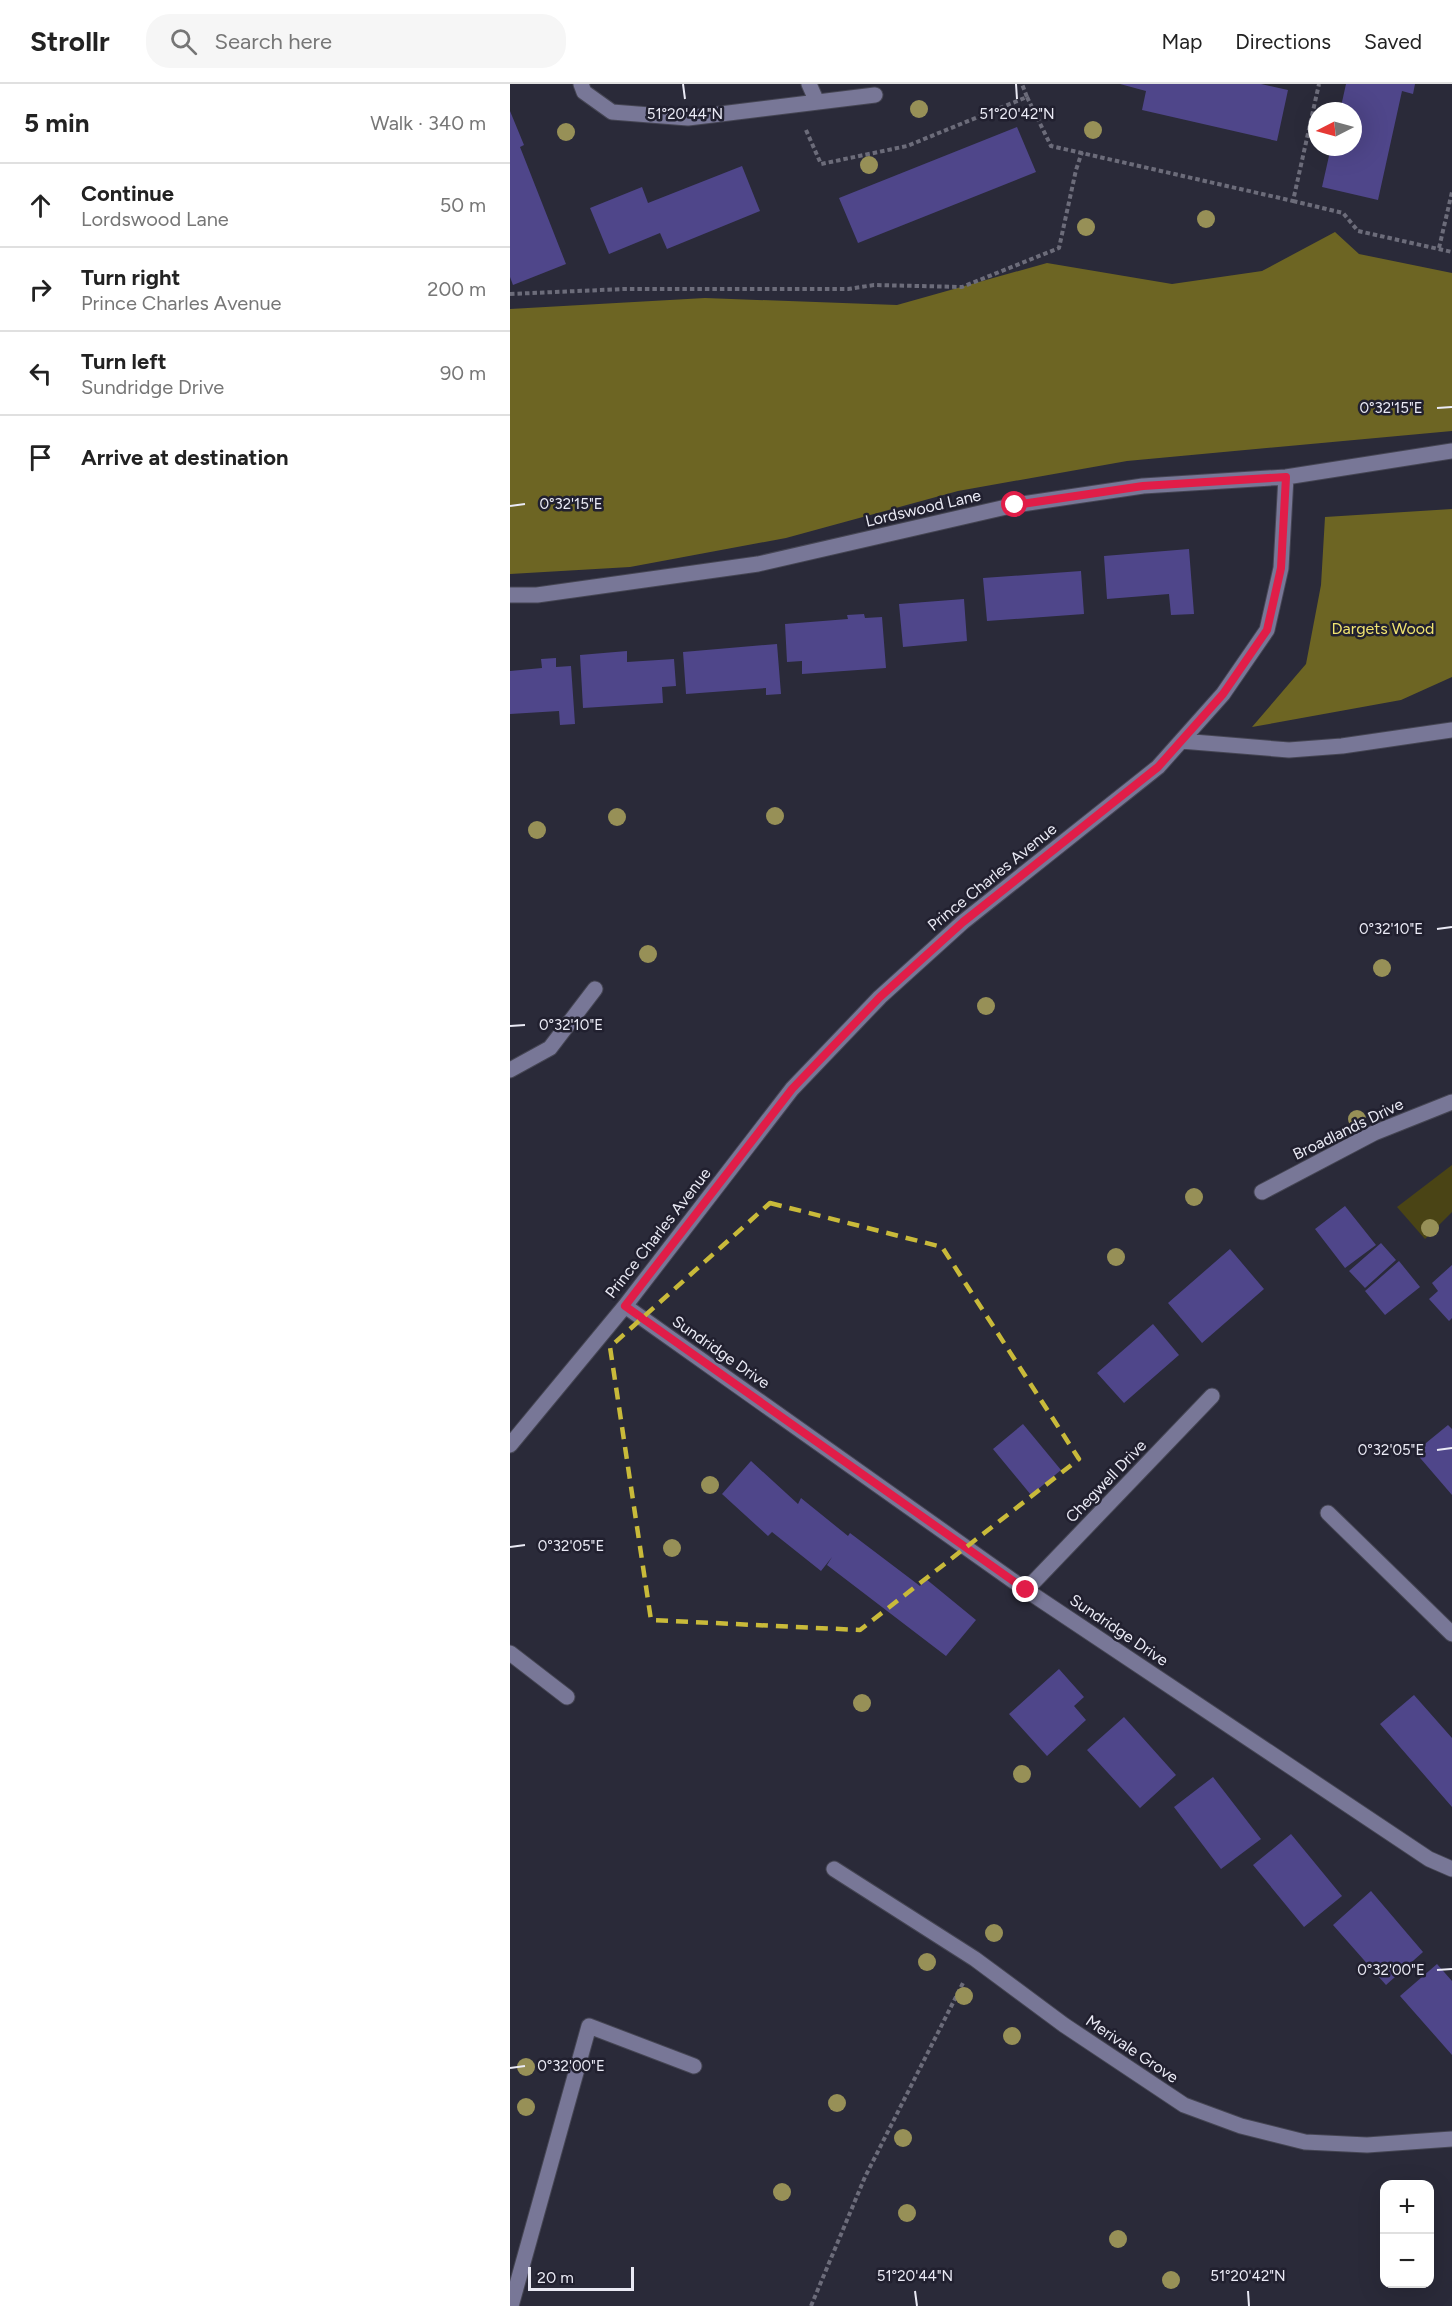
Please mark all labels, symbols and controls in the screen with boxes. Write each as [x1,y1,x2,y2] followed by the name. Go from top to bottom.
[146,14,566,68] search box
[30,24,110,58] text: Strollr
[167,25,200,58] icon: search
[215,28,332,55] text: Search here
[1161,29,1202,54] text: Map
[1235,29,1331,54] text: Directions
[1364,29,1422,54] text: Saved
[1308,102,1362,156] north arrow
[647,105,723,123] text: 51°20'44"N
[979,105,1055,123] text: 51°20'42"N
[24,107,90,139] text: 5 min
[370,111,486,135] text: Walk · 340 m
[81,180,174,207] text: Continue
[24,189,57,222] icon: ahead
[440,193,486,217] text: 50 m
[81,207,229,231] text: Lordswood Lane
[81,264,180,291] text: Turn right
[24,273,57,306] icon: right
[427,277,486,301] text: 200 m
[81,291,282,315] text: Prince Charles Avenue
[81,348,167,375] text: Turn left
[24,357,57,390] icon: left
[440,361,486,385] text: 90 m
[81,375,224,399] text: Sundridge Drive
[1359,399,1423,417] text: 0°32'15"E
[24,441,57,474] icon: arrive
[81,444,289,471] text: Arrive at destination
[863,485,983,531] street label: Lordswood Lane
[1001,491,1027,517] route start
[539,495,603,513] text: 0°32'15"E
[1332,619,1434,638] park label: Dargets Wood
[924,819,1061,935] street label: Prince Charles Avenue
[1359,920,1423,938] text: 0°32'10"E
[539,1016,603,1034] text: 0°32'10"E
[1290,1094,1407,1164] street label: Broadlands Drive
[601,1164,715,1302] street label: Prince Charles Avenue
[669,1311,774,1393] street label: Sundridge Drive
[1062,1435,1150,1526] street label: Chegwell Drive
[1358,1441,1424,1459] text: 0°32'05"E
[538,1537,604,1555] text: 0°32'05"E
[1012,1576,1038,1602] route end
[1066,1590,1172,1670] street label: Sundridge Drive
[1357,1961,1425,1979] text: 0°32'00"E
[1082,2011,1182,2087] street label: Merivale Grove
[537,2057,605,2075] text: 0°32'00"E
[1380,2180,1434,2288] map controls
[1380,2180,1434,2234] button: +
[1380,2234,1434,2288] button: −
[528,2264,634,2292] scale bar
[877,2267,953,2285] text: 51°20'44"N
[1210,2267,1286,2285] text: 51°20'42"N
[537,2268,574,2287] text: 20 m

